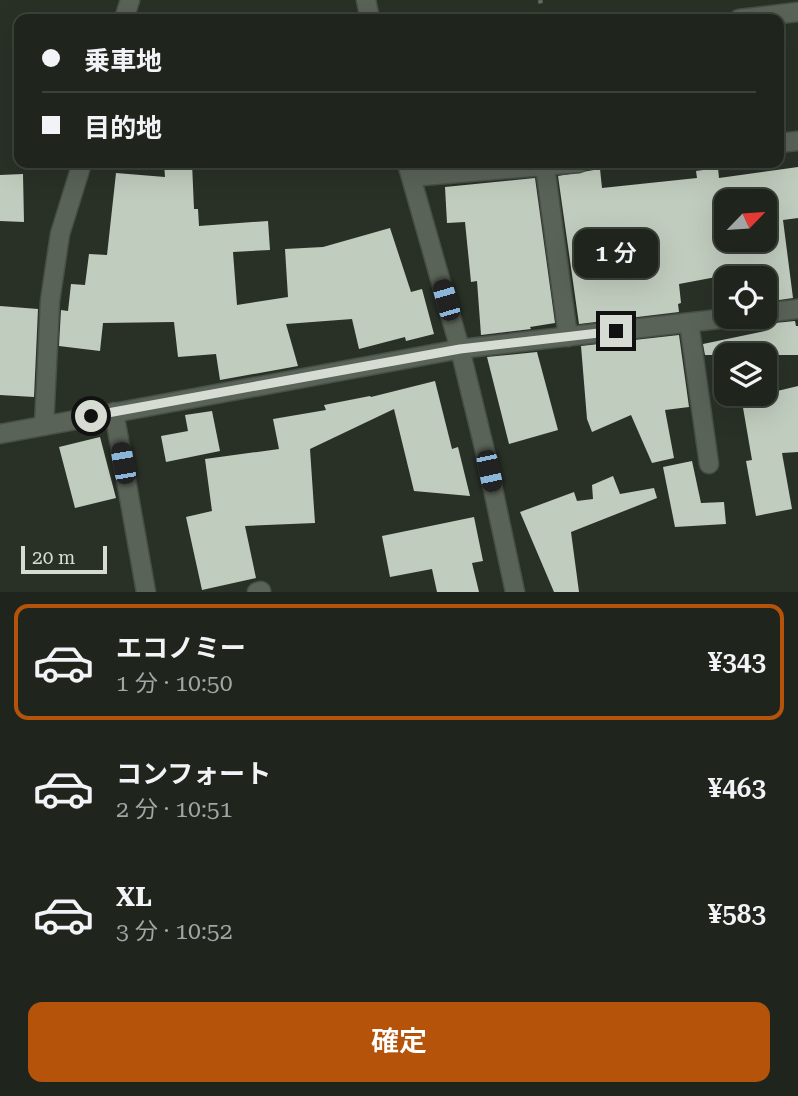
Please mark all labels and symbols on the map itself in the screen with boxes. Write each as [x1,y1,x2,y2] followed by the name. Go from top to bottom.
[714,189,777,252] north arrow
[574,230,658,278] callout: 1 分
[431,277,462,323] car
[600,315,632,347] route end
[75,400,107,432] route start
[110,440,137,486] car
[475,448,504,494] car
[21,543,107,575] scale bar

